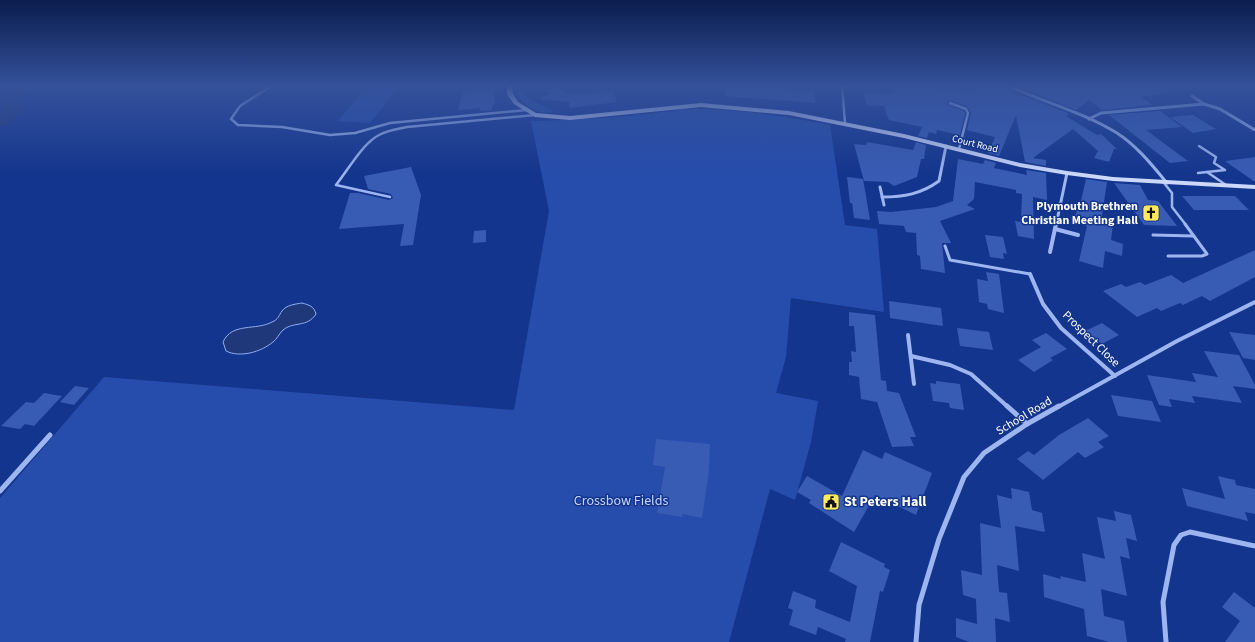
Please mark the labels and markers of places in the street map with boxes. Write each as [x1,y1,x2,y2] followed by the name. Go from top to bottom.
[1021,198,1139,229] place label: Plymouth Brethren Christian Meeting Hall
[1141,203,1161,223] church icon: Plymouth Brethren Christian Meeting Hall
[821,492,841,512] public building icon: St Peters Hall
[844,492,926,512] place label: St Peters Hall

